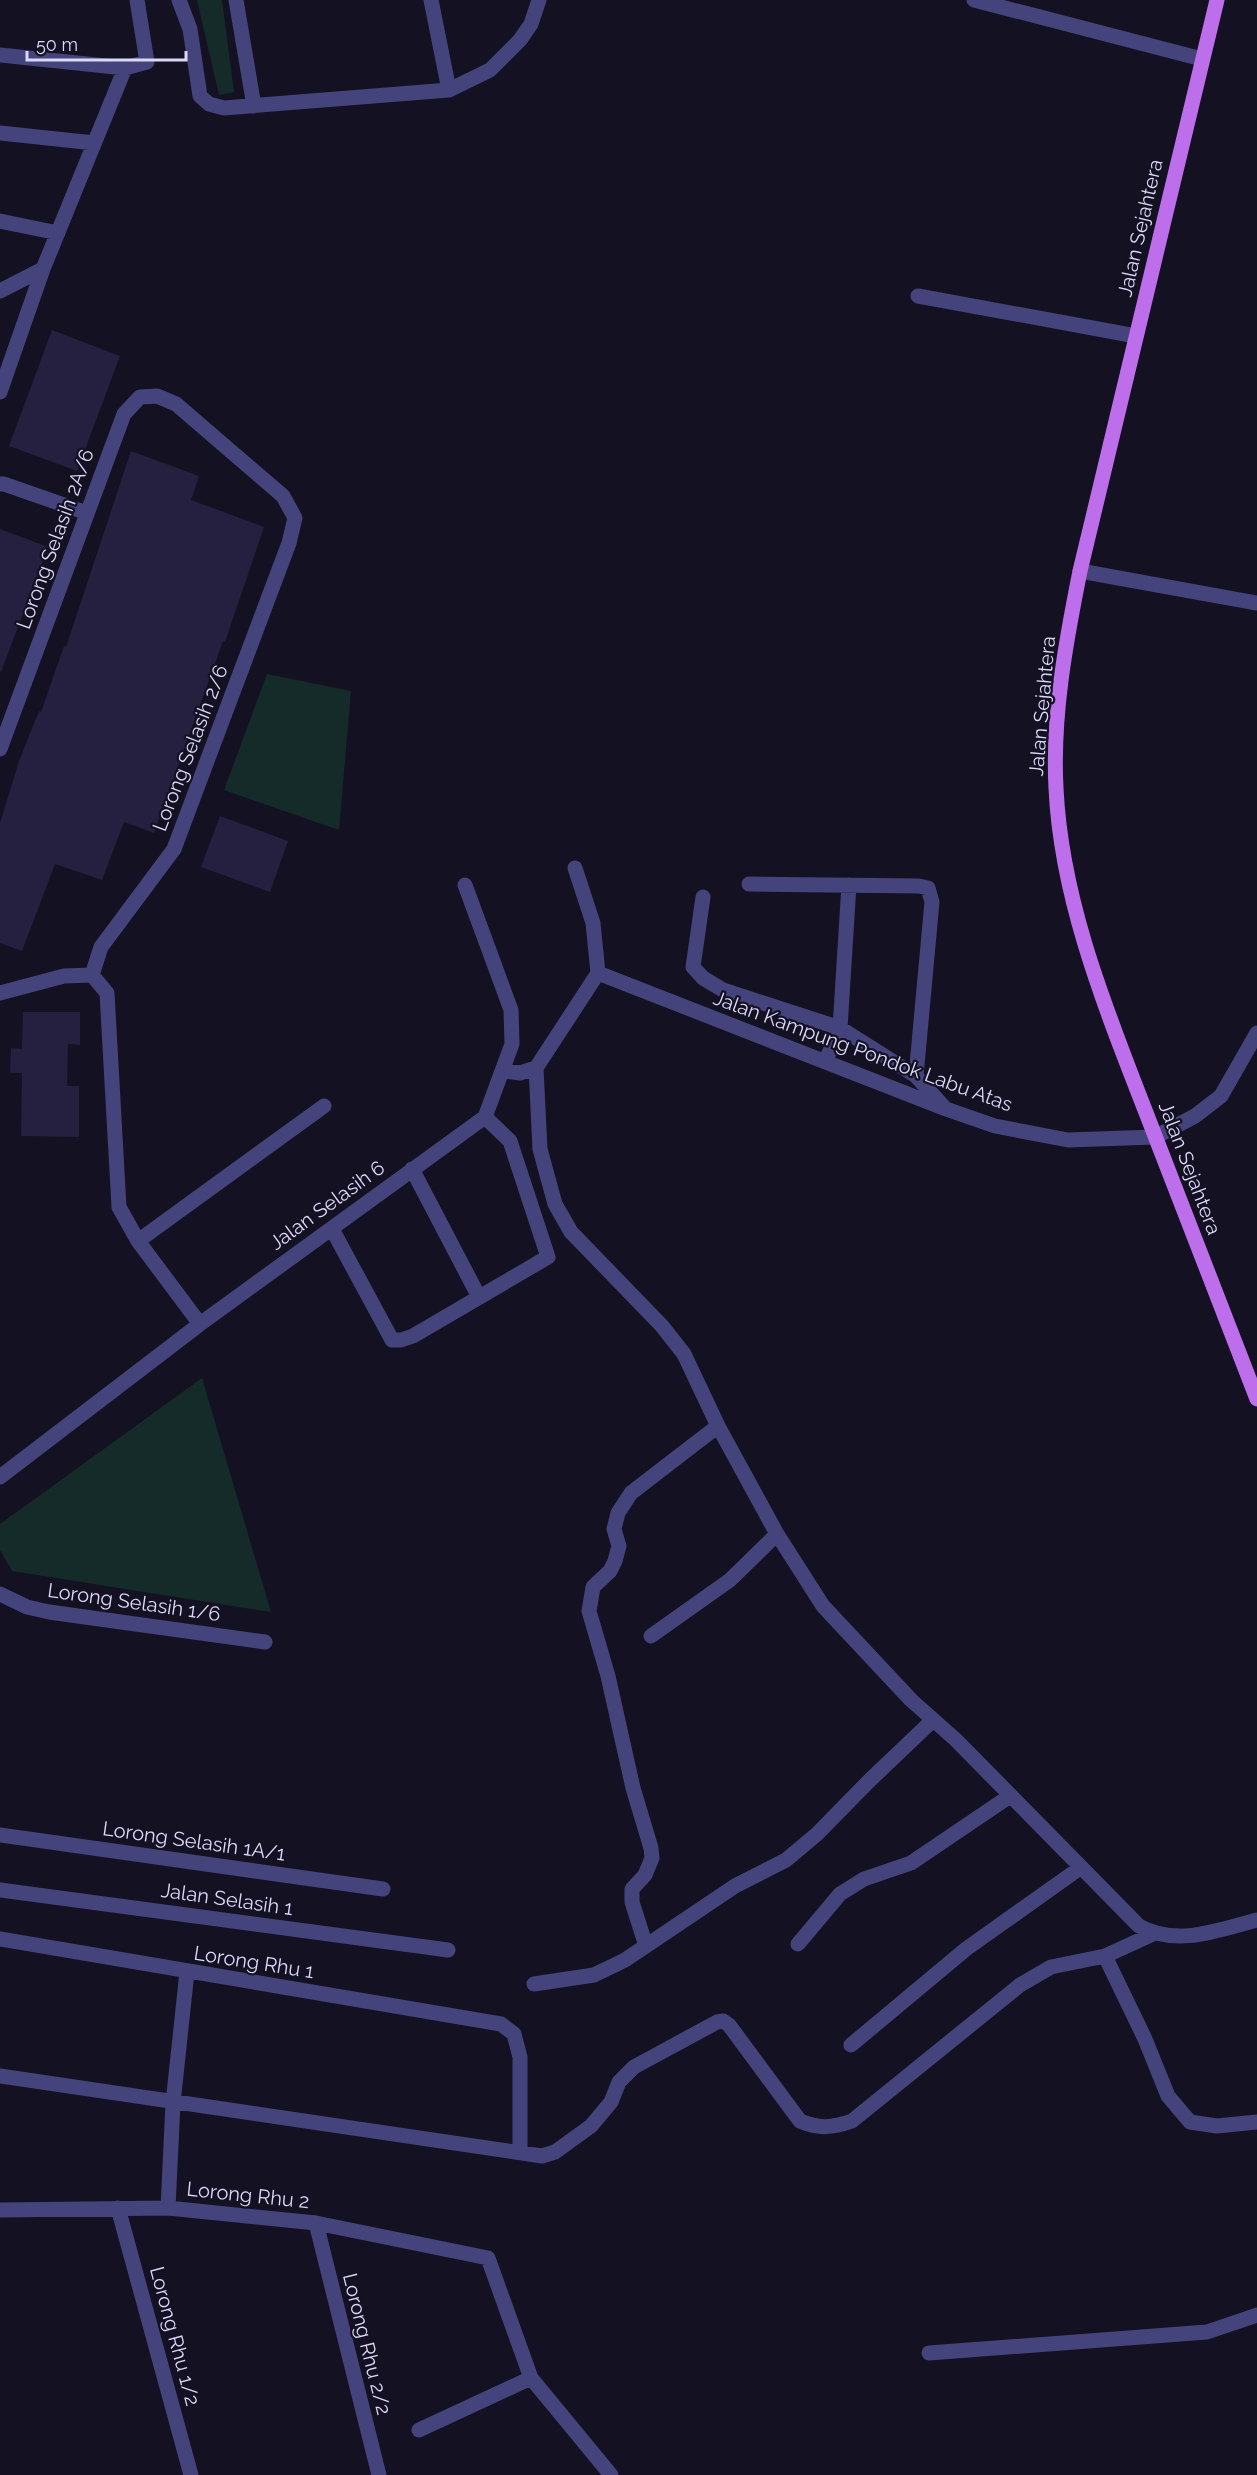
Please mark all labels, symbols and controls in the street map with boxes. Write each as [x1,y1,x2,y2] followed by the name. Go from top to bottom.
[27,24,186,62] scale bar
[36,34,78,55] text: 50 m
[1113,157,1167,299] street label: Jalan Sejahtera
[11,446,99,632] street label: Lorong Selasih 2A/6
[1024,635,1060,777] street label: Jalan Sejahtera
[147,661,233,835] street label: Lorong Selasih 2/6
[710,986,1016,1116] street label: Jalan Kampung Pondok Labu Atas
[1154,1098,1226,1238] street label: Jalan Sejahtera
[265,1155,389,1255] street label: Jalan Selasih 6
[46,1578,222,1626] street label: Lorong Selasih 1/6
[101,1816,287,1866] street label: Lorong Selasih 1A/1
[159,1878,295,1920] street label: Jalan Selasih 1
[192,1941,316,1983] street label: Lorong Rhu 1
[186,2177,310,2213] street label: Lorong Rhu 2
[145,2264,205,2408] street label: Lorong Rhu 1/2
[338,2271,396,2417] street label: Lorong Rhu 2/2

